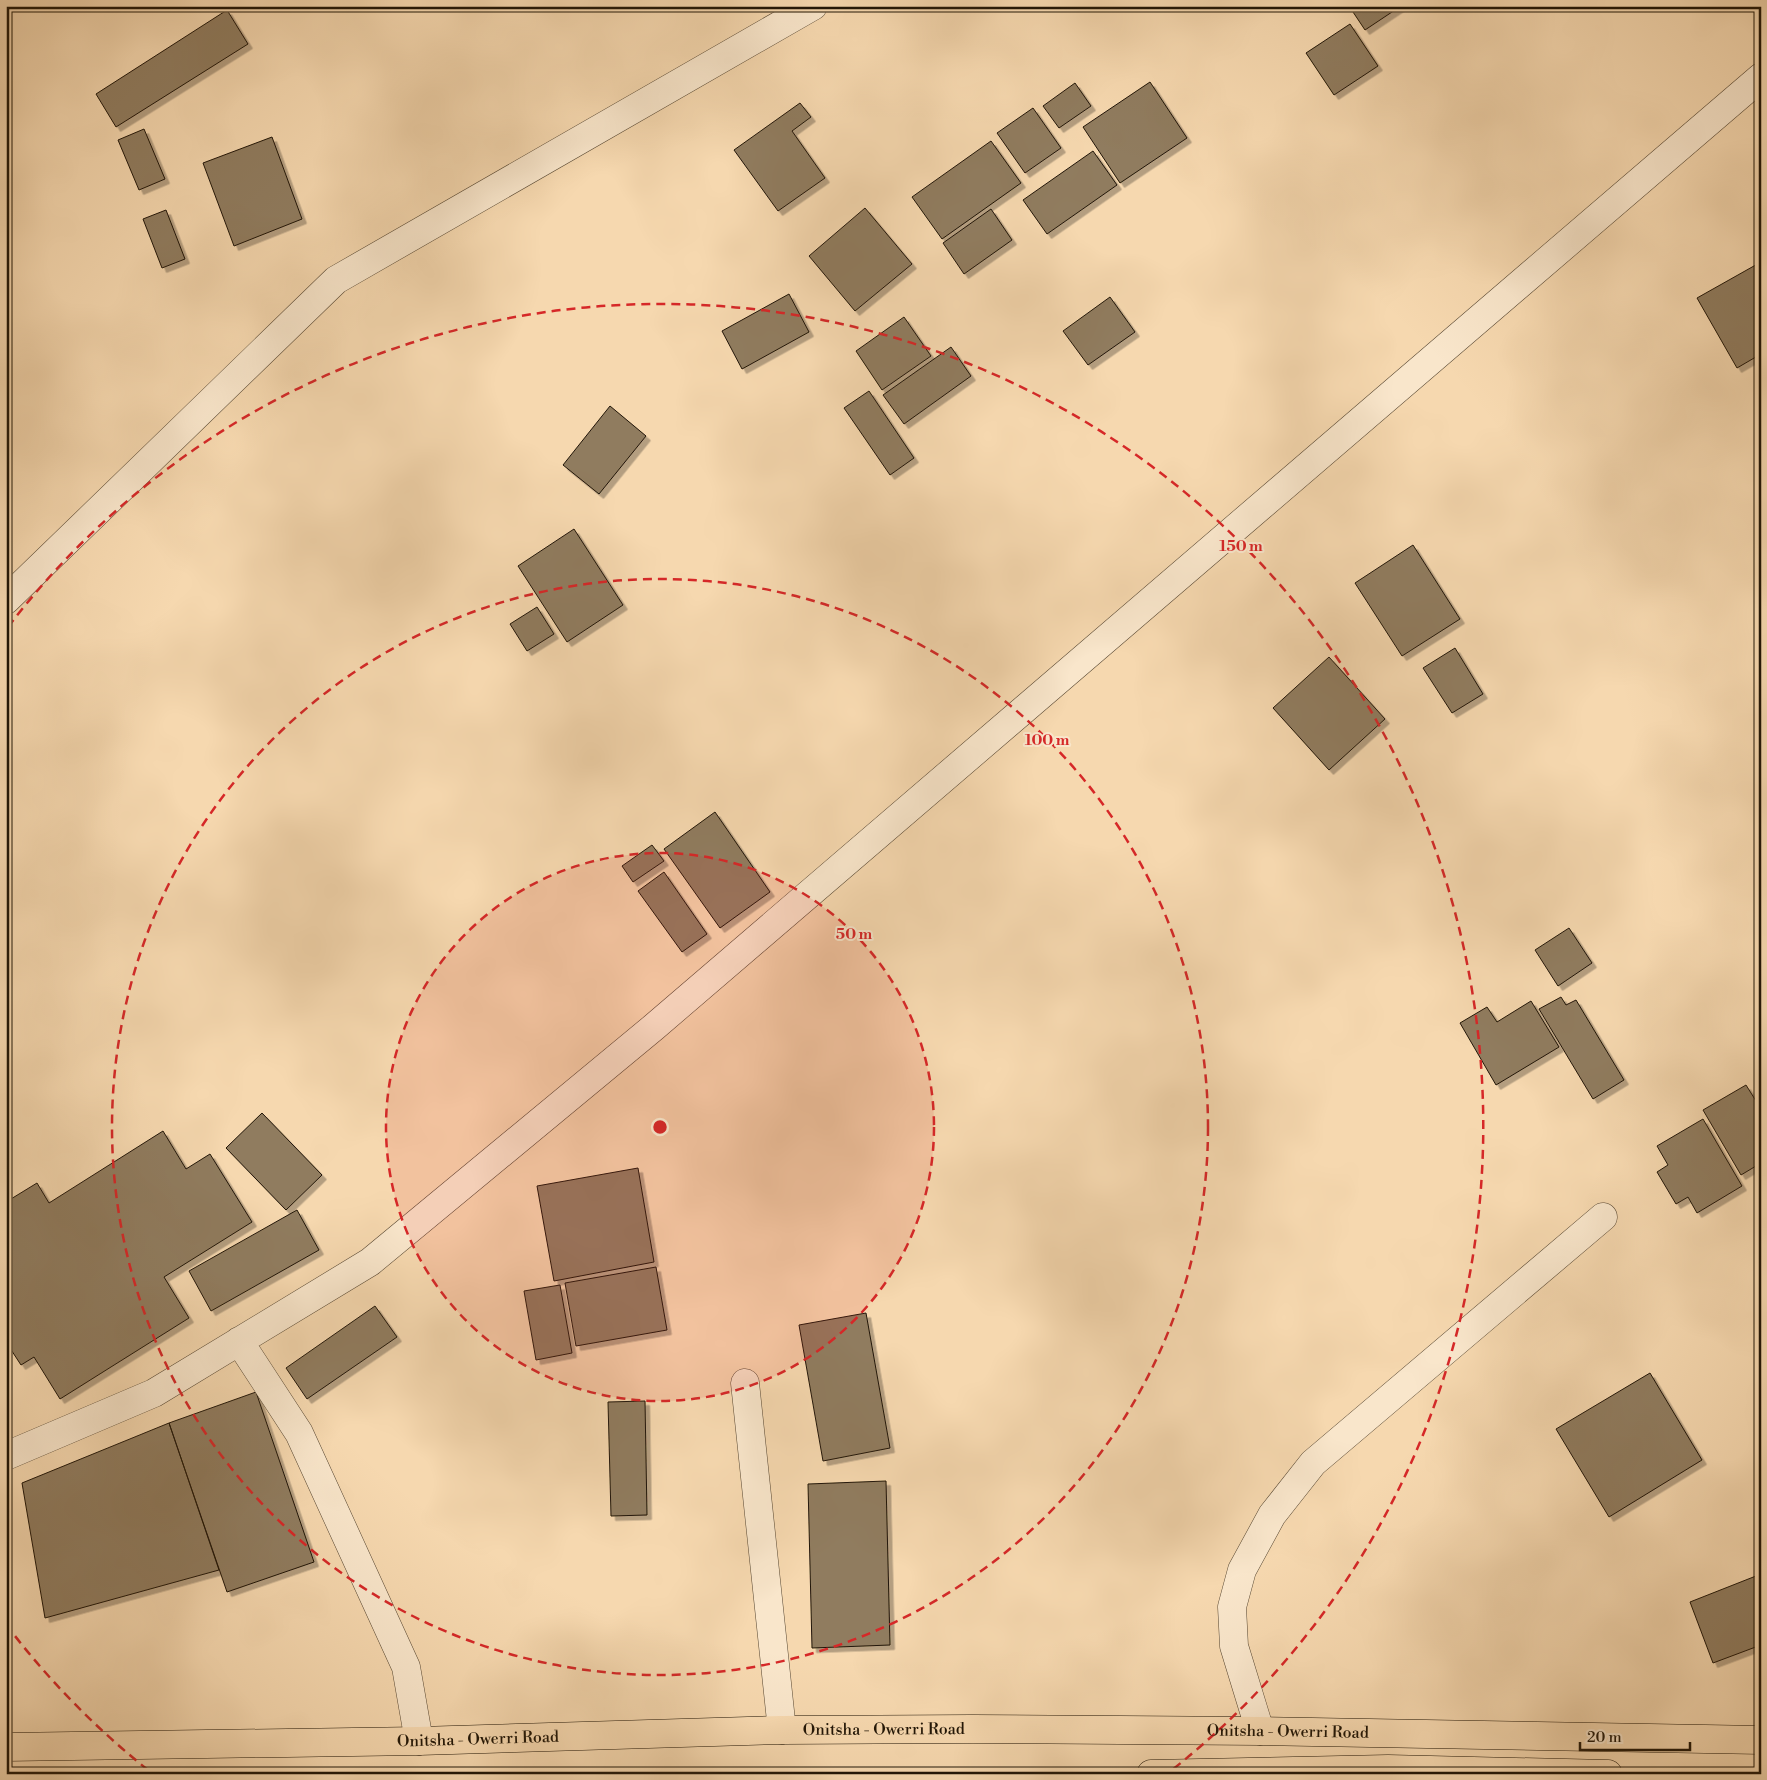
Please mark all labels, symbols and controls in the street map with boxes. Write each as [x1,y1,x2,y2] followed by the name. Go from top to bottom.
[1219,537,1263,556] text: 150 m
[1025,731,1070,750] text: 100 m
[836,925,872,944] text: 50 m
[651,1118,669,1136] centre of rings
[803,1719,965,1740] street label: Onitsha - Owerri Road
[1580,1720,1690,1752] scale bar
[1207,1721,1369,1743] street label: Onitsha - Owerri Road
[397,1727,559,1751] street label: Onitsha - Owerri Road
[1587,1728,1622,1747] text: 20 m

